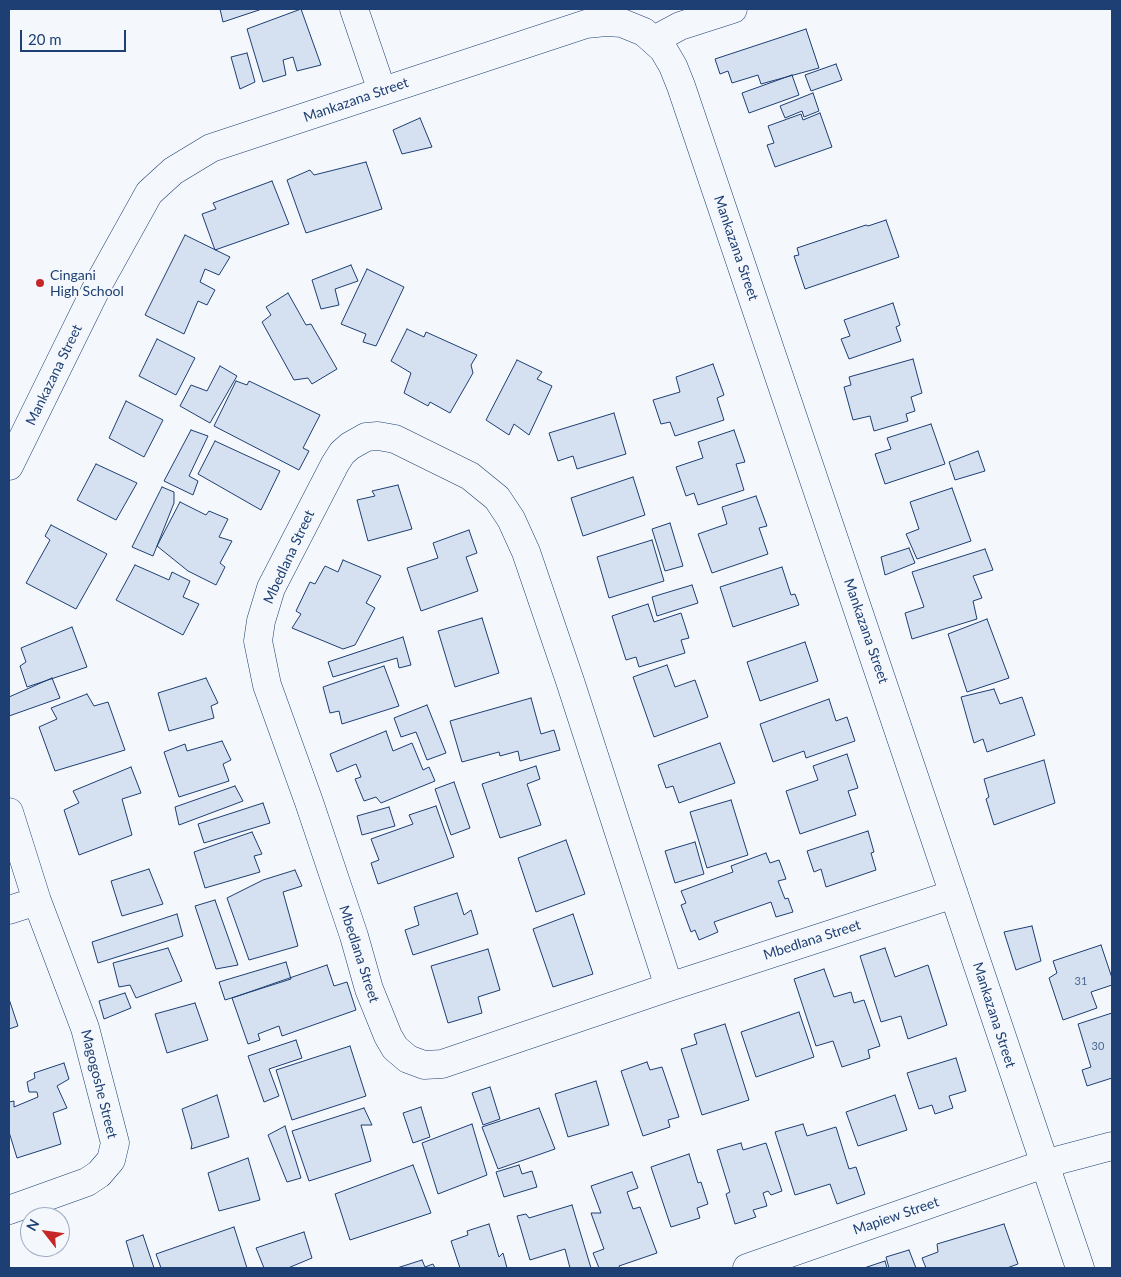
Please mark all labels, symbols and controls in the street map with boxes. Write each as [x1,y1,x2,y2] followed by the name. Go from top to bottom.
[22,20,129,52] scale bar
[28,30,62,48] text: 20 m
[301,74,411,126] street label: Mankazana Street
[710,193,762,303] street label: Mankazana Street
[50,267,124,300] place label: Cingani High School
[34,277,46,289] marker: Cingani High School
[22,322,86,428] street label: Mankazana Street
[260,507,318,607] street label: Mbedlana Street
[840,576,892,686] street label: Mankazana Street
[335,903,383,1005] street label: Mbedlana Street
[761,916,863,964] street label: Mbedlana Street
[969,960,1019,1070] street label: Mankazana Street
[1075,974,1087,988] house number: 31
[77,1028,121,1140] street label: Magogoshe Street
[1092,1039,1104,1053] house number: 30
[851,1193,941,1239] street label: Mapiew Street
[20,1207,70,1257] north arrow
[22,1216,42,1234] text: N

